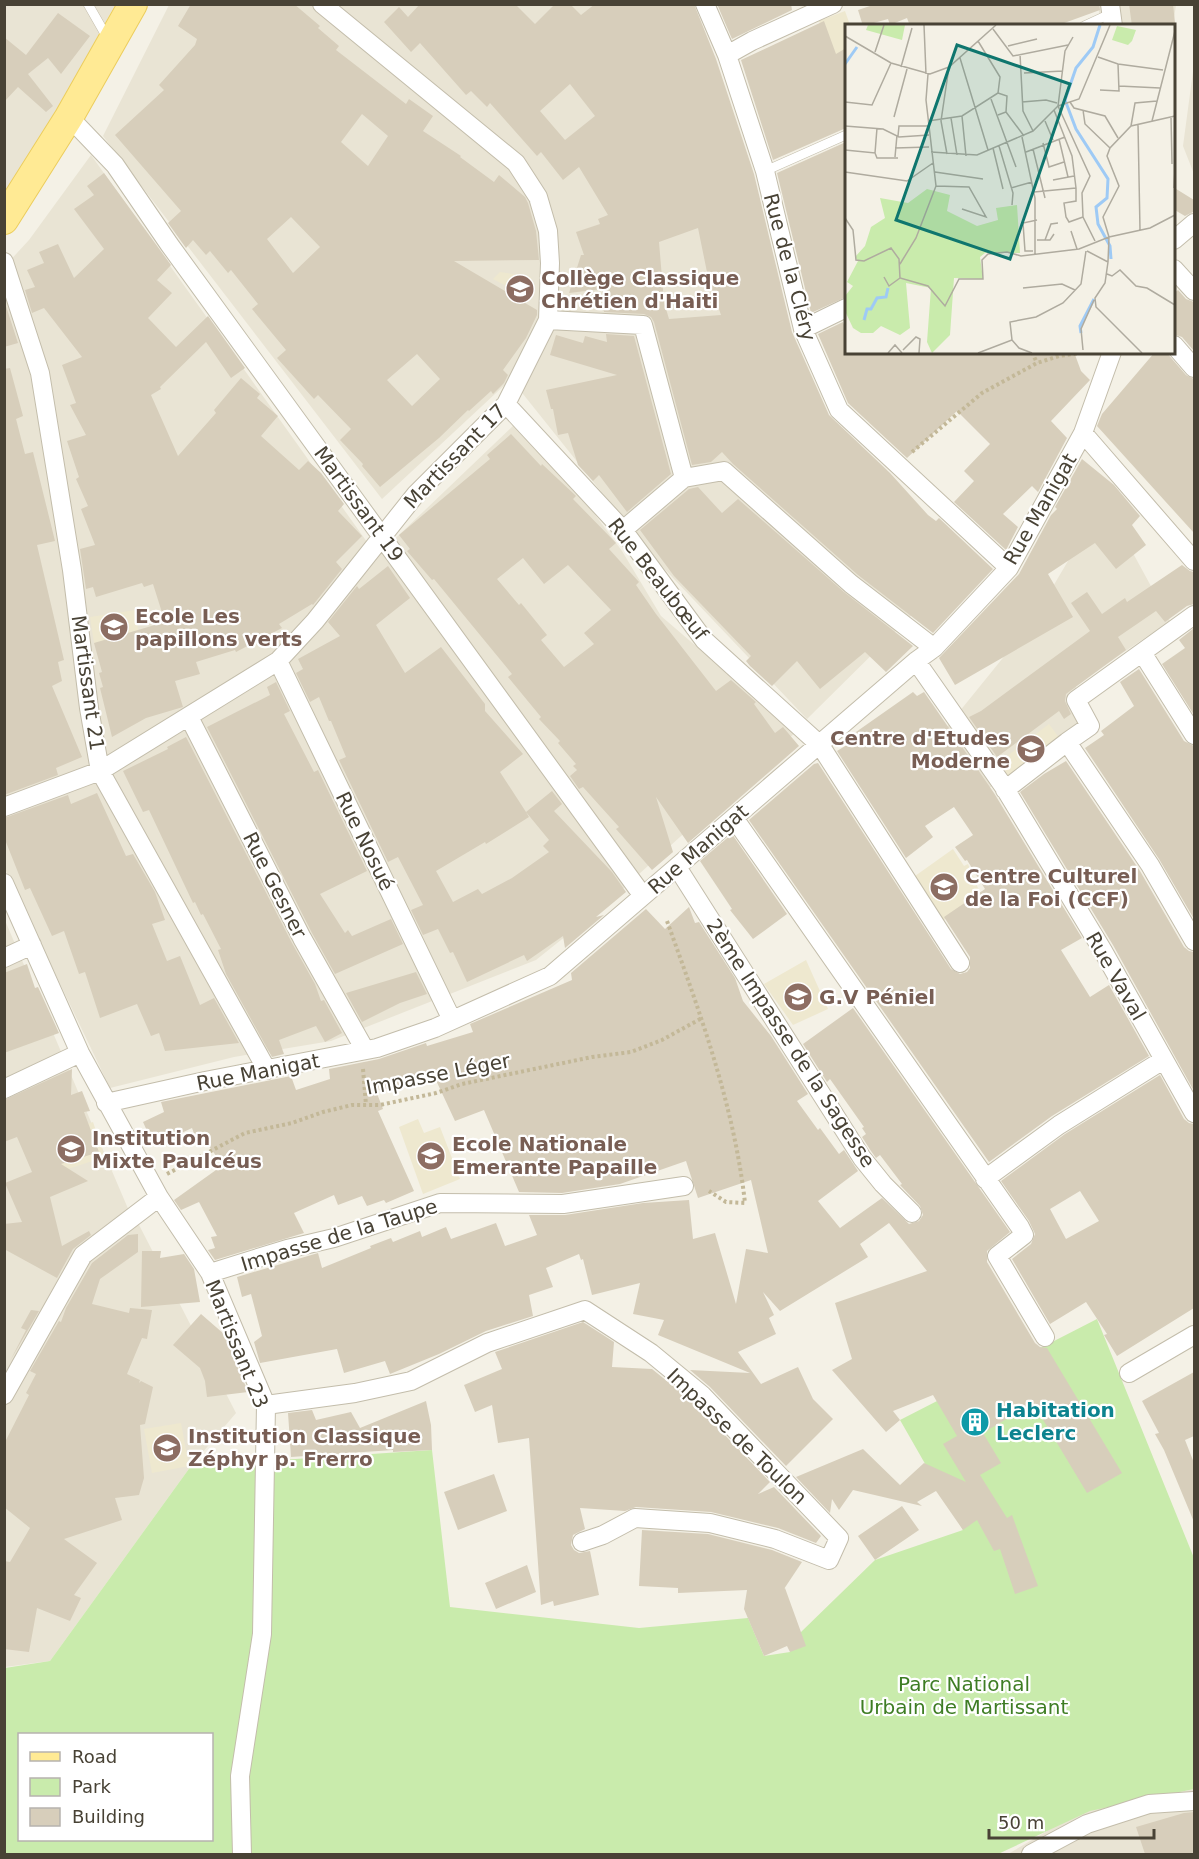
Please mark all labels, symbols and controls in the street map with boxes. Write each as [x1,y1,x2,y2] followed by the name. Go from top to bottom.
[845,24,1175,354] inset map
[759,191,821,344] street label: Rue de la Cléry
[541,266,739,313] place label: Collège Classique Chrétien d'Haiti
[504,273,536,305] school or university icon: Collège Classique Chrétien d'Haiti
[399,399,511,513] street label: Martissant 17
[309,442,409,566] street label: Martissant 19
[998,449,1082,569] street label: Rue Manigat
[603,513,714,646] street label: Rue Beaubœuf
[135,604,302,651] place label: Ecole Les papillons verts
[98,611,130,643] school or university icon: Ecole Les papillons verts
[67,614,109,752] street label: Martissant 21
[830,726,1010,773] place label: Centre d'Etudes Moderne
[1015,733,1047,765] school or university icon: Centre d'Etudes Moderne
[331,788,399,894] street label: Rue Nosué
[643,799,753,899] street label: Rue Manigat
[238,828,312,943] street label: Rue Gesner
[965,864,1137,911] place label: Centre Culturel de la Foi (CCF)
[928,871,960,903] school or university icon: Centre Culturel de la Foi (CCF)
[702,914,880,1172] street label: 2ème Impasse de la Sagesse
[1081,927,1151,1025] street label: Rue Vaval
[782,981,814,1013] school or university icon: G.V Péniel
[819,985,935,1009] place label: G.V Péniel
[194,1048,322,1096] street label: Rue Manigat
[364,1048,513,1100] street label: Impasse Léger
[92,1126,262,1173] place label: Institution Mixte Paulcéus
[452,1132,657,1179] place label: Ecole Nationale Emerante Papaille
[55,1133,87,1165] school or university icon: Institution Mixte Paulcéus
[415,1140,447,1172] school or university icon: Ecole Nationale Emerante Papaille
[238,1194,440,1276] street label: Impasse de la Taupe
[200,1276,274,1412] street label: Martissant 23
[662,1363,812,1509] street label: Impasse de Toulon
[996,1398,1115,1445] place label: Habitation Leclerc
[959,1406,991,1438] building icon: Habitation Leclerc
[188,1424,421,1471] place label: Institution Classique Zéphyr p. Frerro
[151,1432,183,1464] school or university icon: Institution Classique Zéphyr p. Frerro
[860,1672,1068,1719] park label: Parc National Urbain de Martissant
[18,1733,213,1841] legend
[72,1746,117,1767] text: Road
[72,1776,111,1797] text: Park
[989,1802,1154,1840] scale bar
[72,1806,145,1827] text: Building
[998,1812,1044,1833] text: 50 m

